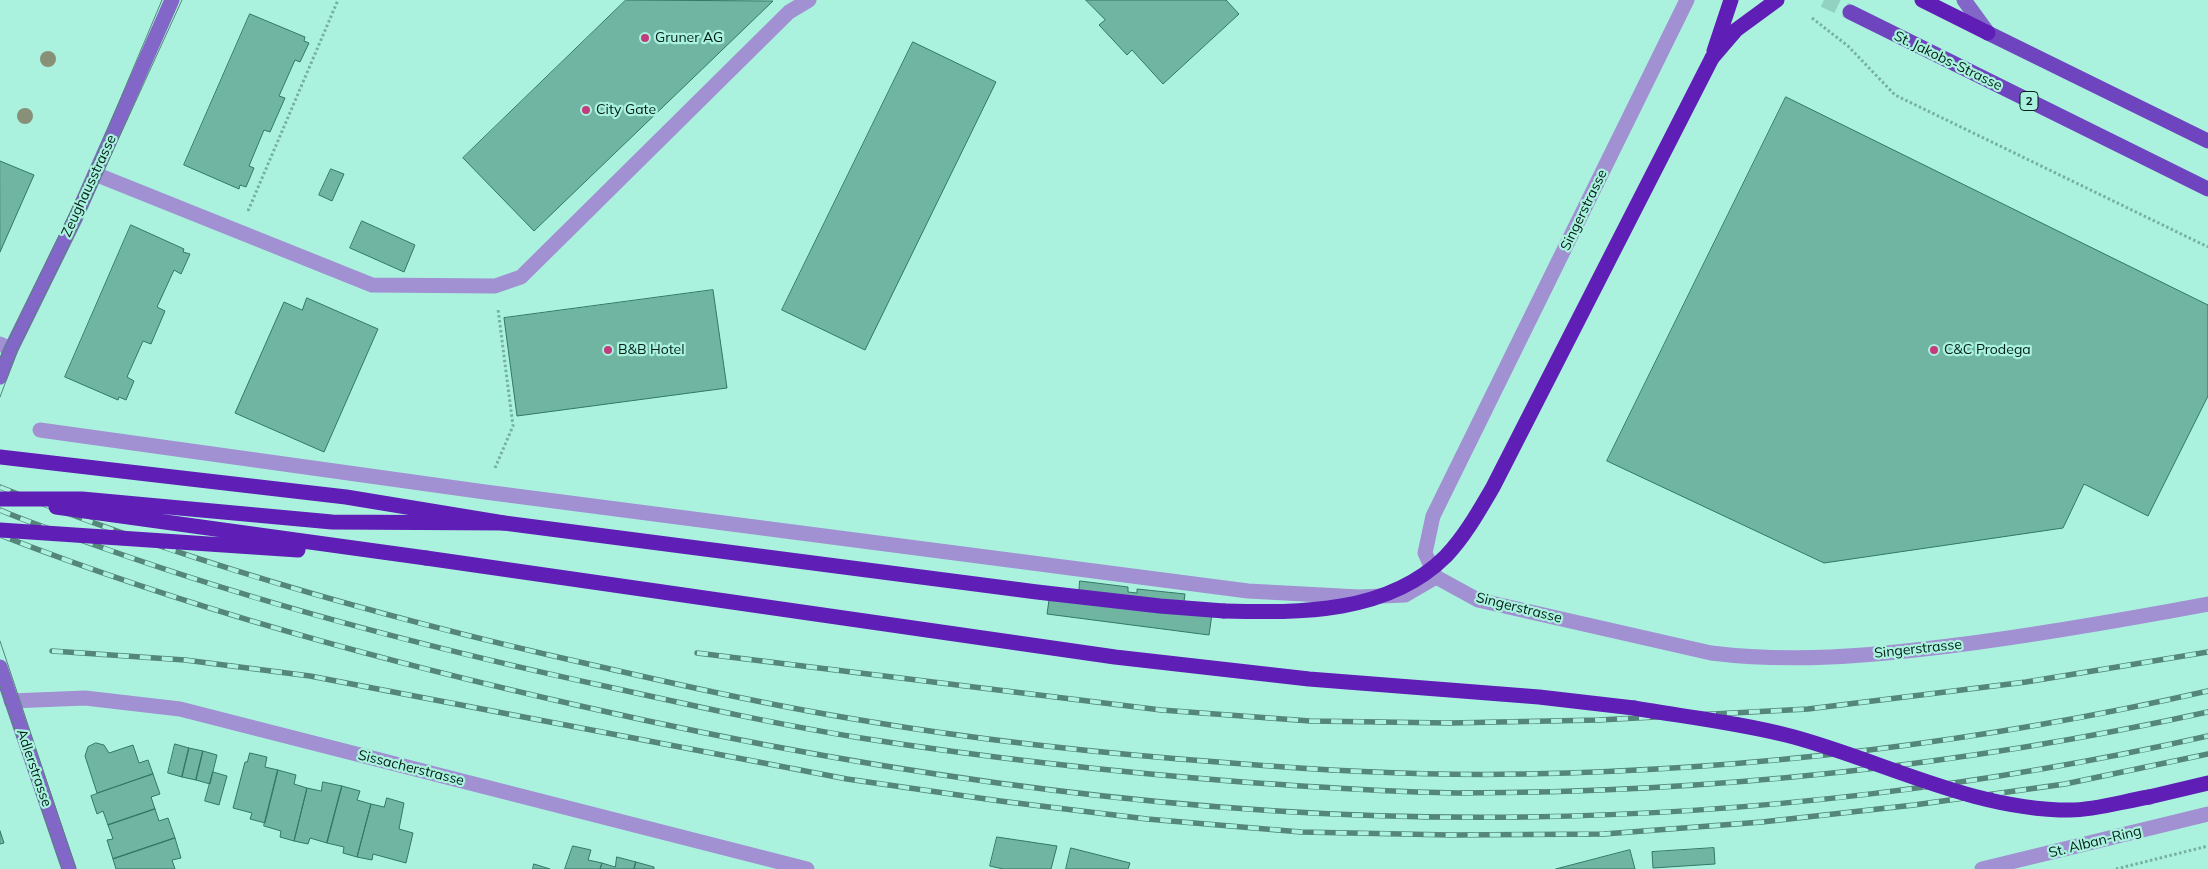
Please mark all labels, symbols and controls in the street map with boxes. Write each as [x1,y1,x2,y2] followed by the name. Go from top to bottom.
[1891,28,2005,94] street label: St. Jakobs-Strasse
[655,30,723,46] place label: Gruner AG
[639,32,651,44] marker: Gruner AG
[2020,92,2038,110] road number: 2
[596,102,656,118] place label: City Gate
[580,104,592,116] marker: City Gate
[58,132,120,240] street label: Zeughausstrasse
[1557,167,1611,253] street label: Singerstrasse
[618,342,685,358] place label: B&B Hotel
[1944,342,2031,358] place label: C&C Prodega
[602,344,614,356] marker: B&B Hotel
[1928,344,1940,356] marker: C&C Prodega
[1474,589,1564,627] street label: Singerstrasse
[1873,636,1963,662] street label: Singerstrasse
[13,727,55,809] street label: Adlerstrasse
[356,747,466,789] street label: Sissacherstrasse
[2047,822,2143,862] street label: St. Alban-Ring

